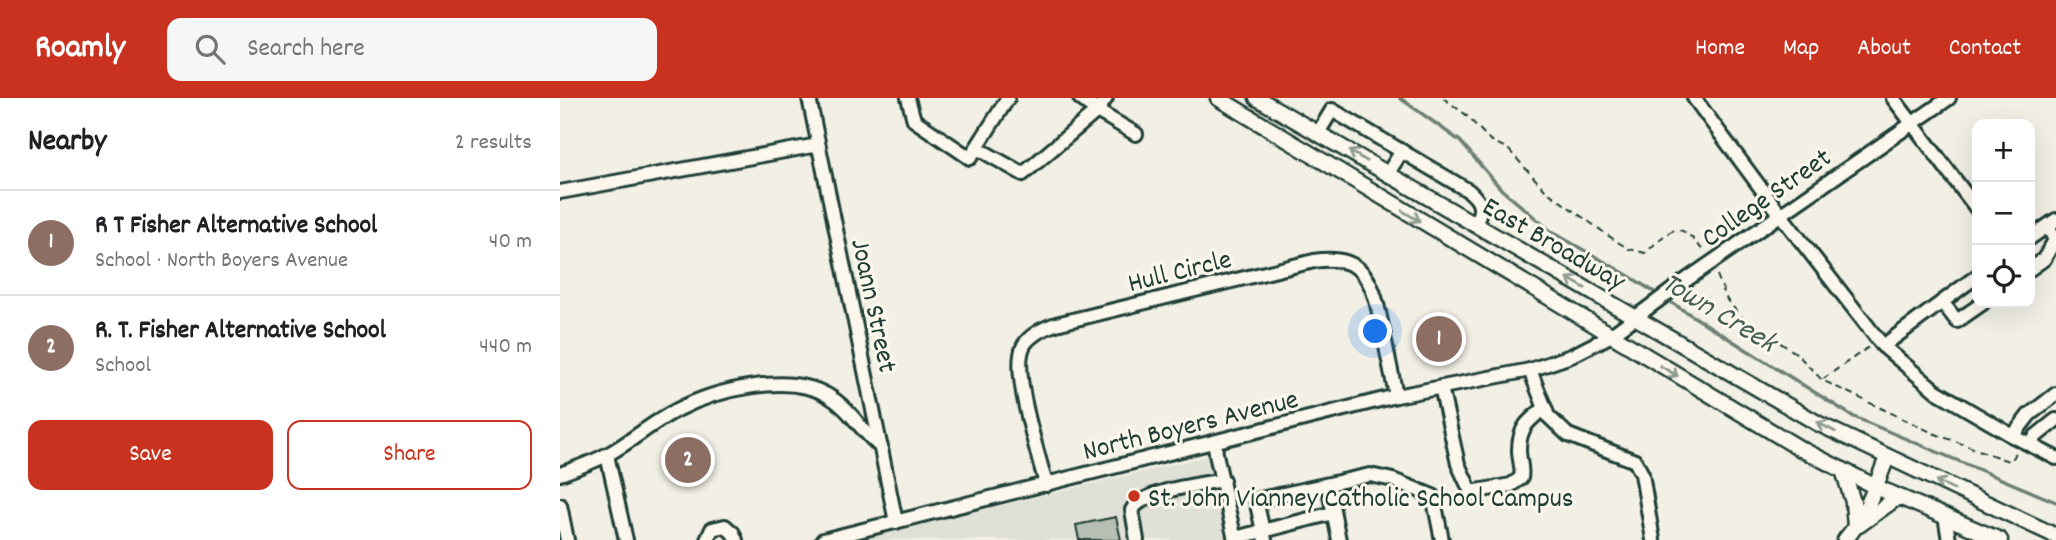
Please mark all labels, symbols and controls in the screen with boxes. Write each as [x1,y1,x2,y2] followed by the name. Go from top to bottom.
[167,18,657,81] search box
[35,26,125,73] text: Roamly
[191,30,229,68] icon: search
[247,31,365,68] text: Search here
[1695,32,1745,66] text: Home
[1783,32,1819,66] text: Map
[1857,32,1911,66] text: About
[1949,32,2021,66] text: Contact
[1972,119,2035,308] map controls
[1972,119,2035,182] button: +
[28,122,106,165] text: Nearby
[455,127,532,160] text: 2 results
[1695,140,1841,260] street label: College Street
[1349,148,1369,162] one-way arrow
[1972,182,2035,245] button: −
[1474,189,1632,304] street label: East Broadway
[95,208,377,245] text: R T Fisher Alternative School
[1400,209,1420,223] one-way arrow
[48,226,54,259] text: 1
[489,226,532,259] text: 40 m
[837,235,905,377] street label: Joann Street
[1124,242,1236,306] street label: Hull Circle
[95,245,348,278] text: School · North Boyers Avenue
[1972,245,2035,308] button: locate
[1652,264,1786,367] water label: Town Creek
[1566,276,1586,290] one-way arrow
[95,313,386,350] text: R. T. Fisher Alternative School
[1416,313,1462,365] pin: 1
[1358,314,1392,348] your location
[46,331,56,364] text: 2
[479,331,532,364] text: 440 m
[95,350,151,383] text: School
[1658,365,1678,379] one-way arrow
[1079,382,1303,474] street label: North Boyers Avenue
[28,420,273,490] button: Save
[287,420,532,490] button: Share
[1816,420,1837,434] one-way arrow
[665,434,711,486] pin: 2
[1935,478,1956,491] one-way arrow
[1148,481,1574,521] place label: St. John Vianney Catholic School Campus
[1126,488,1142,504] marker: St. John Vianney Catholic School Campus

